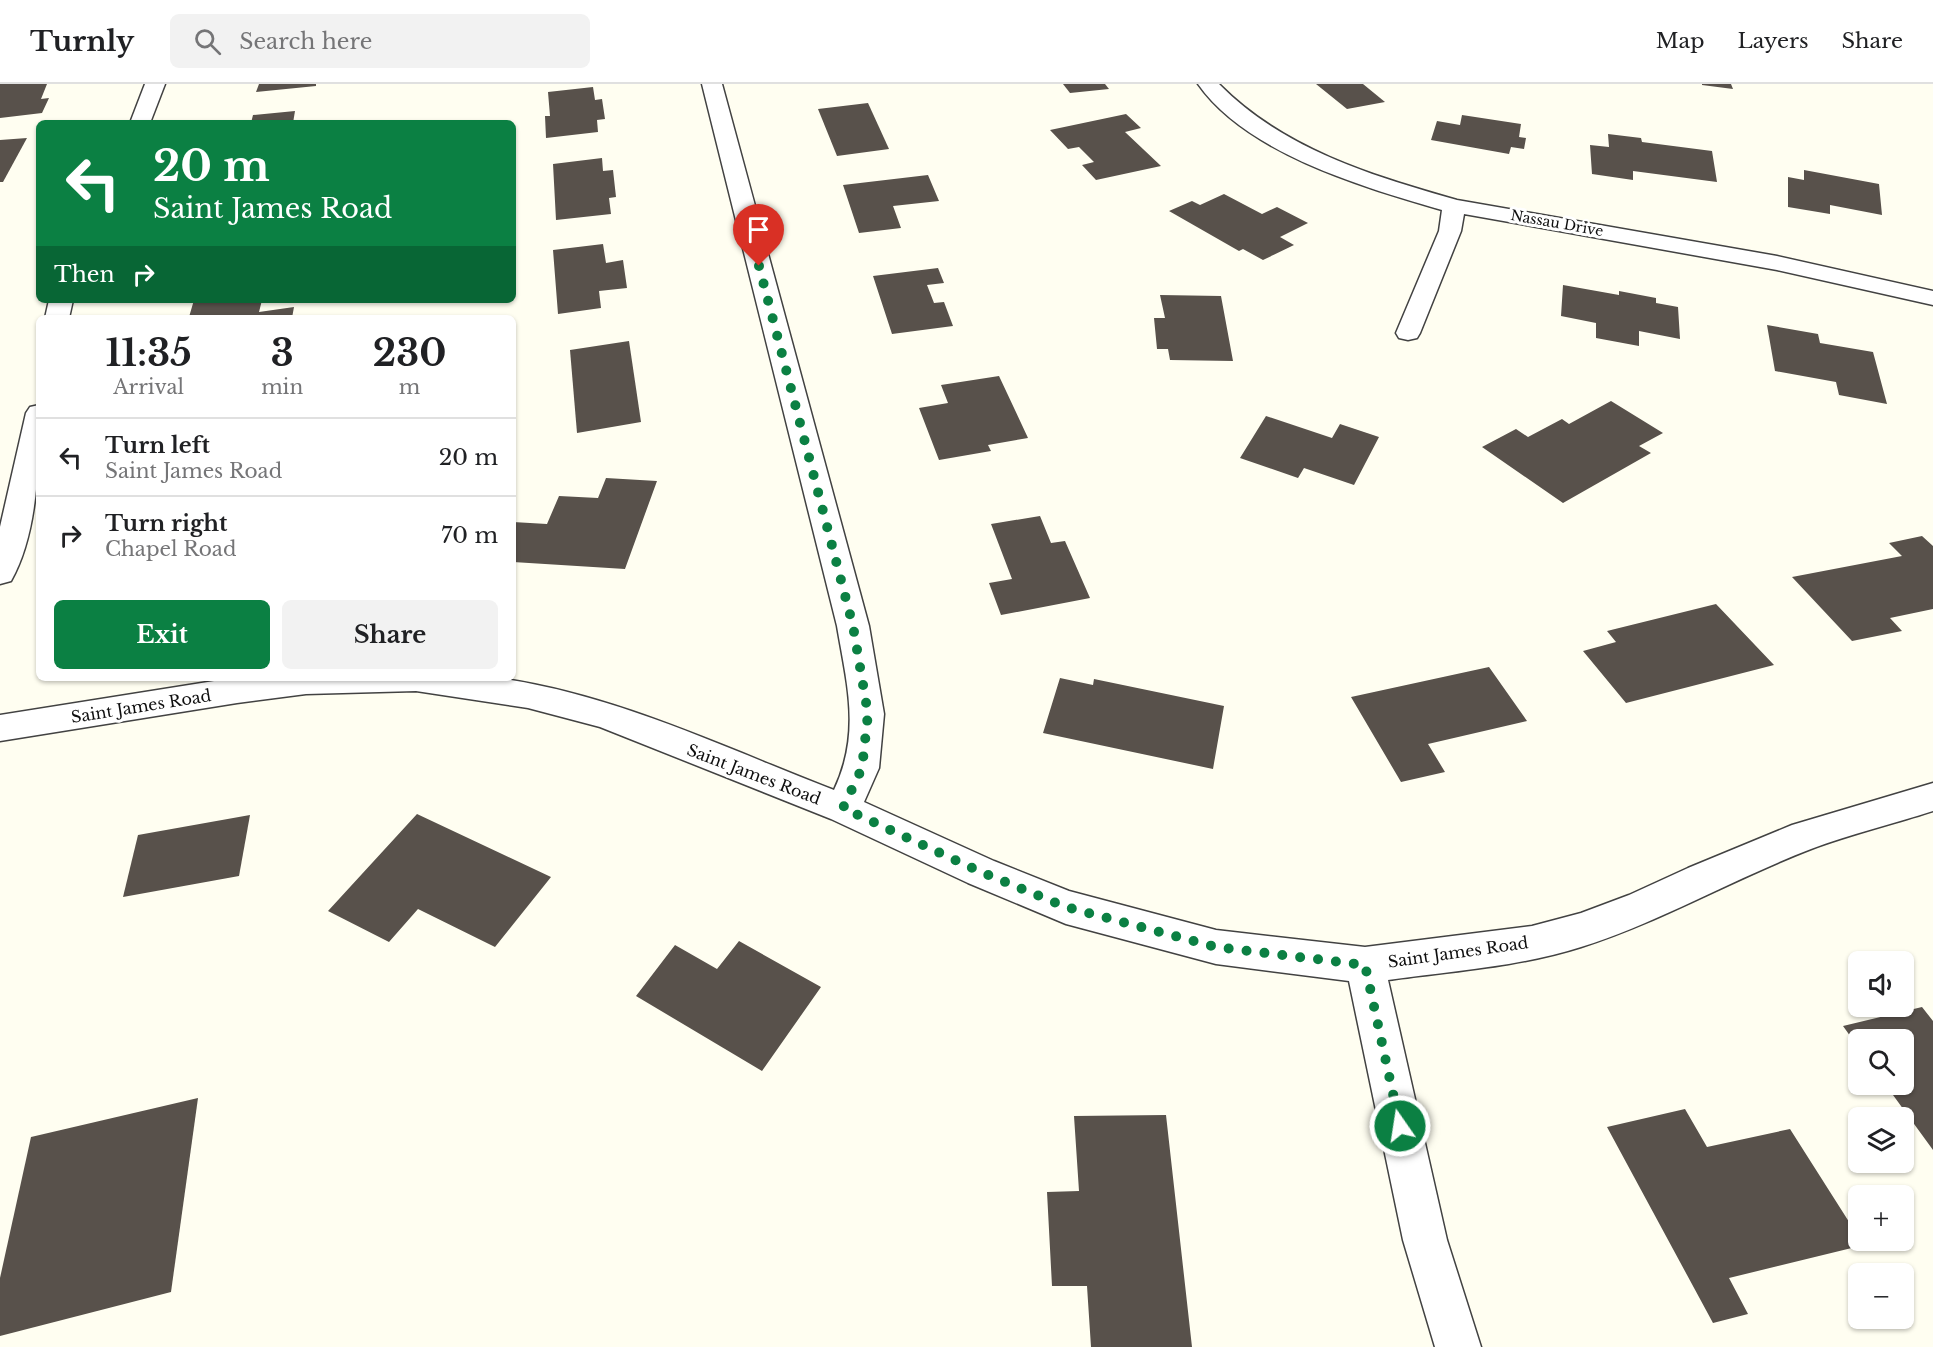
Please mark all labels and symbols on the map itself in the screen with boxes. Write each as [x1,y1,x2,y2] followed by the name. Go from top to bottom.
[733,204,784,266] pin
[1509,206,1605,240] street label: Nassau Drive
[69,685,213,727] street label: Saint James Road
[684,739,824,809] street label: Saint James Road
[1386,932,1530,972] street label: Saint James Road
[1368,1094,1432,1158] position arrow

